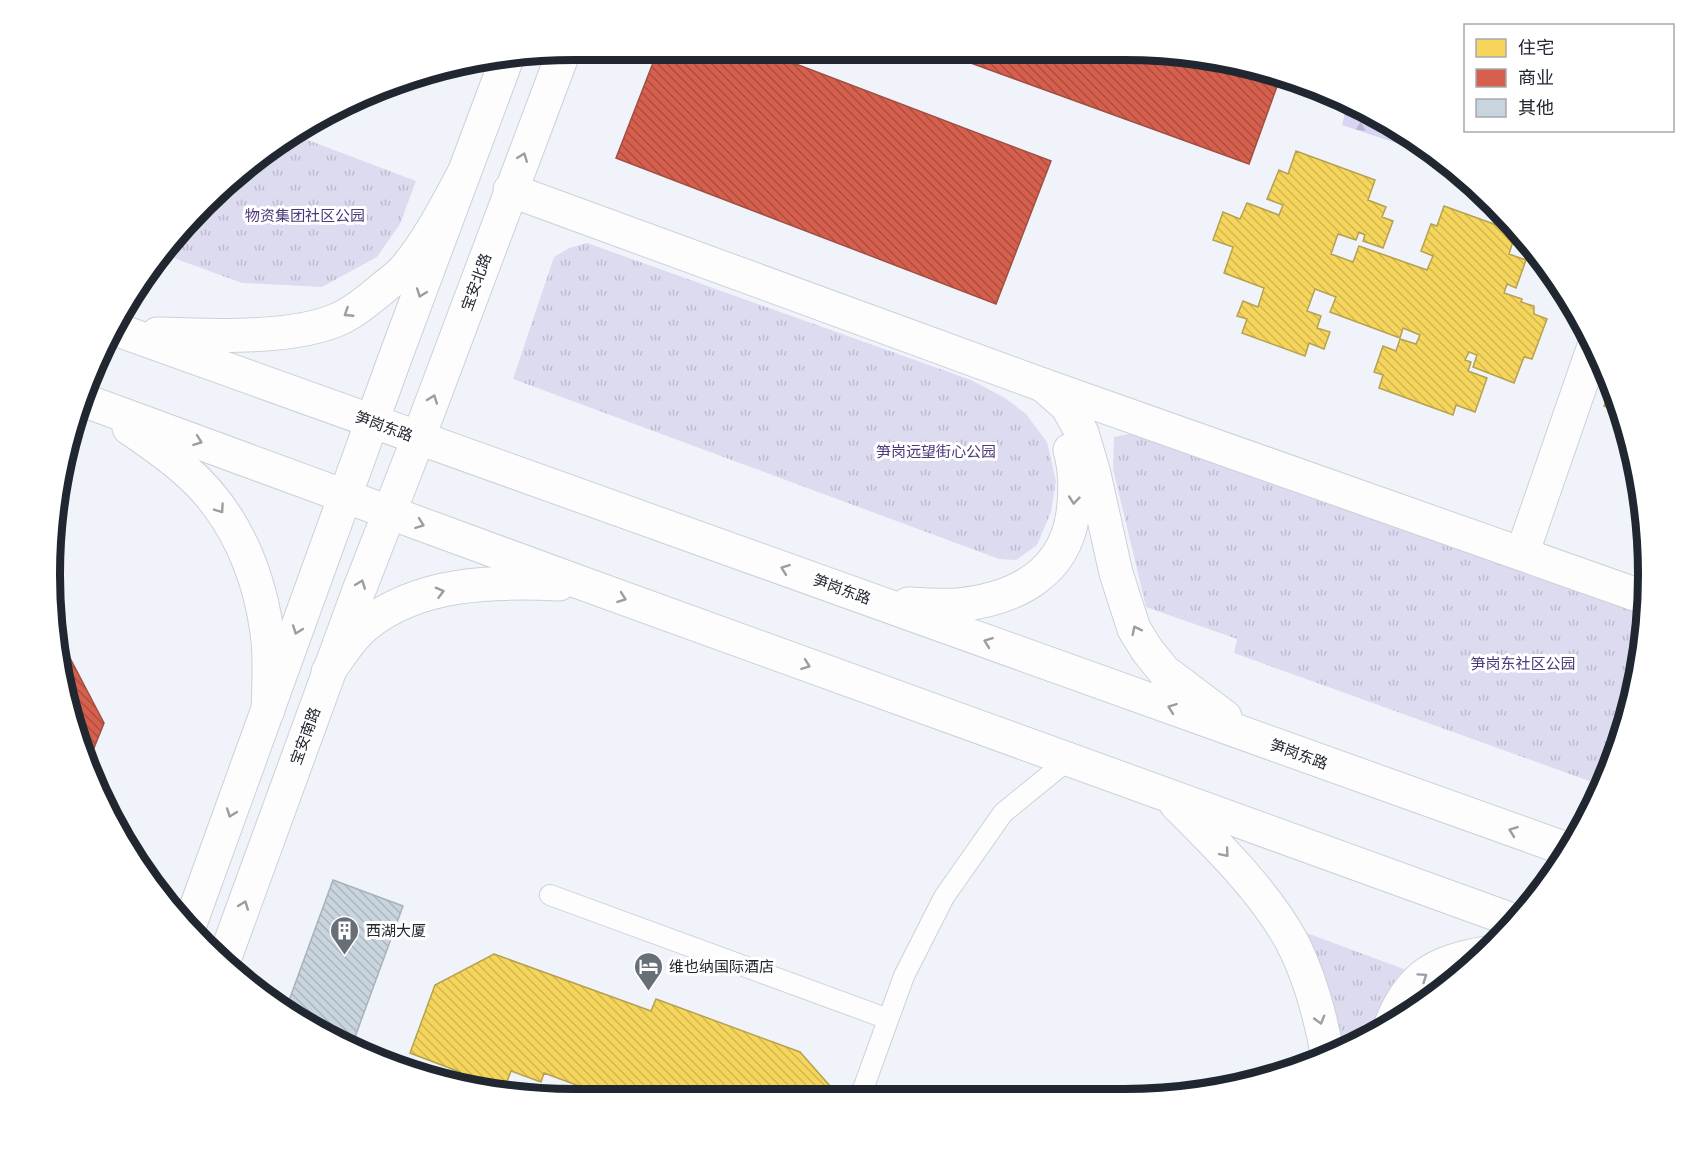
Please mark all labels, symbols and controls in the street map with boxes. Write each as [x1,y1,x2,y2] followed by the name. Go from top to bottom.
[1464,24,1674,132] legend
[1518,36,1554,59] text: 住宅
[1518,66,1554,89] text: 商业
[1518,96,1554,119] text: 其他
[515,153,528,163] one-way arrow
[245,206,365,225] park label: 物资集团社区公园
[457,251,495,313] street label: 宝安北路
[415,287,428,298] one-way arrow
[344,305,355,316] one-way arrow
[425,394,438,405] one-way arrow
[353,407,415,445] street label: 笋岗东路
[192,434,202,447] one-way arrow
[876,442,996,461] park label: 笋岗远望街心公园
[1068,495,1081,504] one-way arrow
[213,502,224,513] one-way arrow
[414,516,424,529] one-way arrow
[780,563,791,576] one-way arrow
[811,570,873,608] street label: 笋岗东路
[354,579,366,590] one-way arrow
[435,586,445,599] one-way arrow
[617,591,627,604] one-way arrow
[292,624,305,635] one-way arrow
[1131,625,1143,636] one-way arrow
[983,637,994,649] one-way arrow
[1470,654,1576,673] park label: 笋岗东社区公园
[800,658,811,670] one-way arrow
[1167,703,1177,716] one-way arrow
[286,705,324,767] street label: 宝安南路
[1268,735,1330,773] street label: 笋岗东路
[225,807,238,818] one-way arrow
[1509,825,1519,838] one-way arrow
[1217,846,1228,857] one-way arrow
[236,901,249,911] one-way arrow
[329,914,361,956] building icon: 西湖大厦
[366,921,426,940] place label: 西湖大厦
[632,950,664,992] hotel icon: 维也纳国际酒店
[669,957,774,976] place label: 维也纳国际酒店
[1417,973,1428,984] one-way arrow
[1313,1015,1326,1025] one-way arrow

